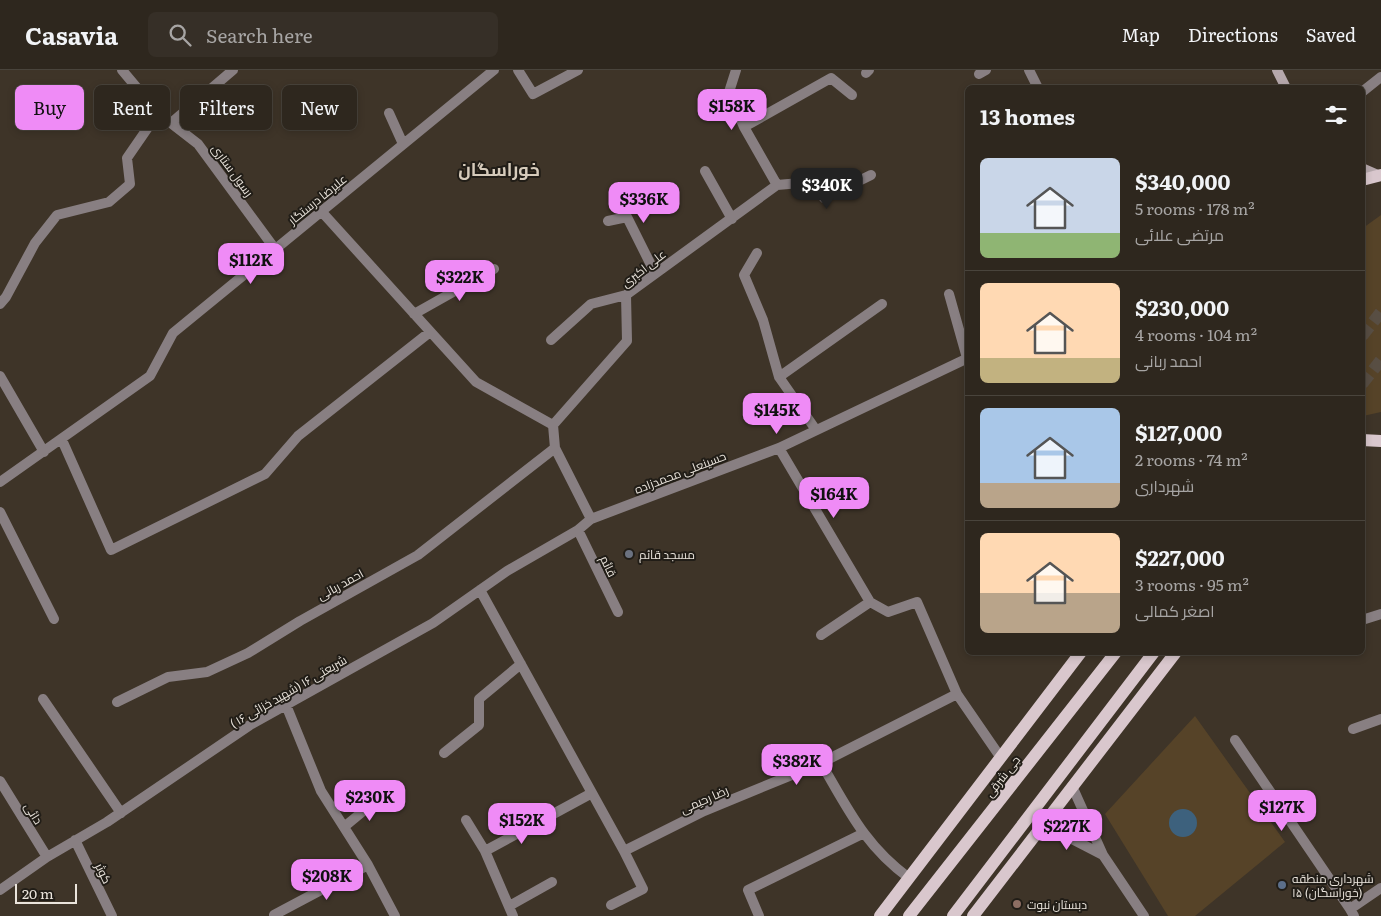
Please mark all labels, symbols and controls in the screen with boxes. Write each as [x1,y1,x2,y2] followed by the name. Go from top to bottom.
[148,12,498,57] search box
[25,17,118,52] text: Casavia
[166,21,194,49] icon: search
[206,21,313,49] text: Search here
[1122,21,1160,48] text: Map
[1188,21,1278,48] text: Directions
[1306,21,1356,48] text: Saved
[15,85,84,130] chip: Buy
[94,85,170,130] chip: Rent
[180,85,272,130] chip: Filters
[282,85,357,130] chip: New
[697,88,767,131] pin: $158K
[709,93,755,117] text: $158K
[980,100,1075,131] text: 13 homes
[1322,101,1350,129] icon: filters
[208,140,258,200] street label: رسول ستاری
[458,155,540,182] district label: خوراسگان
[1135,165,1230,196] text: $340,000
[792,168,862,210] pin: $340K
[283,170,350,229] street label: علیرضا درستگار
[802,172,852,196] text: $340K
[1020,178,1080,238] icon: home
[609,182,679,224] pin: $336K
[620,186,668,210] text: $336K
[1135,196,1255,220] text: 5 rooms · 178 m²
[1135,222,1224,246] text: مرتضی علائی
[216,242,286,285] pin: $112K
[617,245,669,291] street label: علی اکبری
[229,247,273,271] text: $112K
[425,260,495,302] pin: $322K
[436,264,484,288] text: $322K
[1135,291,1229,322] text: $230,000
[1020,303,1080,363] icon: home
[1135,322,1257,346] text: 4 rooms · 104 m²
[1135,348,1202,372] text: احمد ربانی
[742,392,812,435] pin: $145K
[754,397,800,421] text: $145K
[1135,416,1222,447] text: $127,000
[1020,428,1080,488] icon: home
[631,446,729,498] street label: حسینعلی محمدزاده
[1135,447,1248,471] text: 2 rooms · 74 m²
[1135,473,1194,497] text: شهرداری
[799,476,869,519] pin: $164K
[810,481,858,505] text: $164K
[1135,541,1225,572] text: $227,000
[639,545,695,563] place label: مسجد قائم
[623,548,635,560] marker: مسجد قائم
[596,552,622,580] street label: قائم
[1020,553,1080,613] icon: home
[314,564,366,604] street label: احمد ربانی
[1135,572,1249,596] text: 3 rooms · 95 m²
[1135,598,1215,622] text: اصغر کمالی
[226,650,350,732] street label: شریعتی ۱۶ (شهید خزائی ۱۶ )
[762,744,832,786] pin: $382K
[773,748,821,772] text: $382K
[980,751,1024,801] street label: جی شرقی
[335,780,405,822] pin: $230K
[677,780,731,818] street label: رضا رحیمی
[345,784,395,808] text: $230K
[1247,790,1317,832] pin: $127K
[1259,794,1305,818] text: $127K
[20,799,48,828] street label: دائی
[487,802,557,845] pin: $152K
[499,807,545,831] text: $152K
[1032,808,1102,851] pin: $227K
[1043,813,1091,837] text: $227K
[292,858,362,901] pin: $208K
[91,859,117,886] street label: کوثر
[302,863,352,887] text: $208K
[1292,869,1374,901] place label: شهرداری منطقه ۱۵ (خوراسگان)
[1276,879,1288,891] marker: شهرداری منطقه ۱۵ (خوراسگان)
[15,881,78,904] scale bar
[22,883,54,903] text: 20 m
[1027,895,1087,913] place label: دبستان نبوت
[1011,898,1023,910] marker: دبستان نبوت

